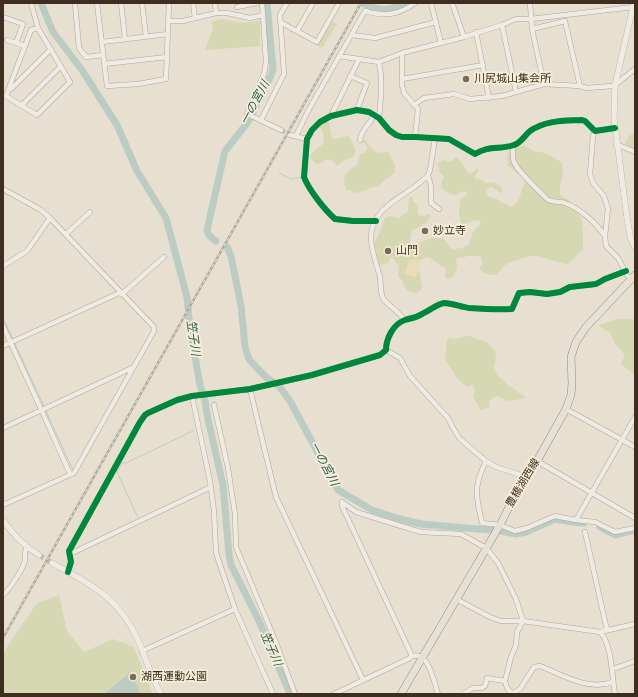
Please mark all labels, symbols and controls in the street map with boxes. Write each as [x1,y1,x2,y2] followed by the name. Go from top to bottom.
[474,72,551,86] place label: 川尻城山集会所
[461,74,471,84] marker: 川尻城山集会所
[237,78,273,128] water label: 一の宮川
[433,224,466,238] place label: 妙立寺
[420,226,430,236] marker: 妙立寺
[396,244,418,258] place label: 山門
[383,246,393,256] marker: 山門
[183,319,203,357] water label: 笠子川
[306,439,342,489] water label: 一の宮川
[503,456,543,510] street label: 豊橋湖西線
[257,630,285,668] water label: 笠子川
[141,670,207,684] place label: 湖西運動公園
[128,672,138,682] marker: 湖西運動公園

